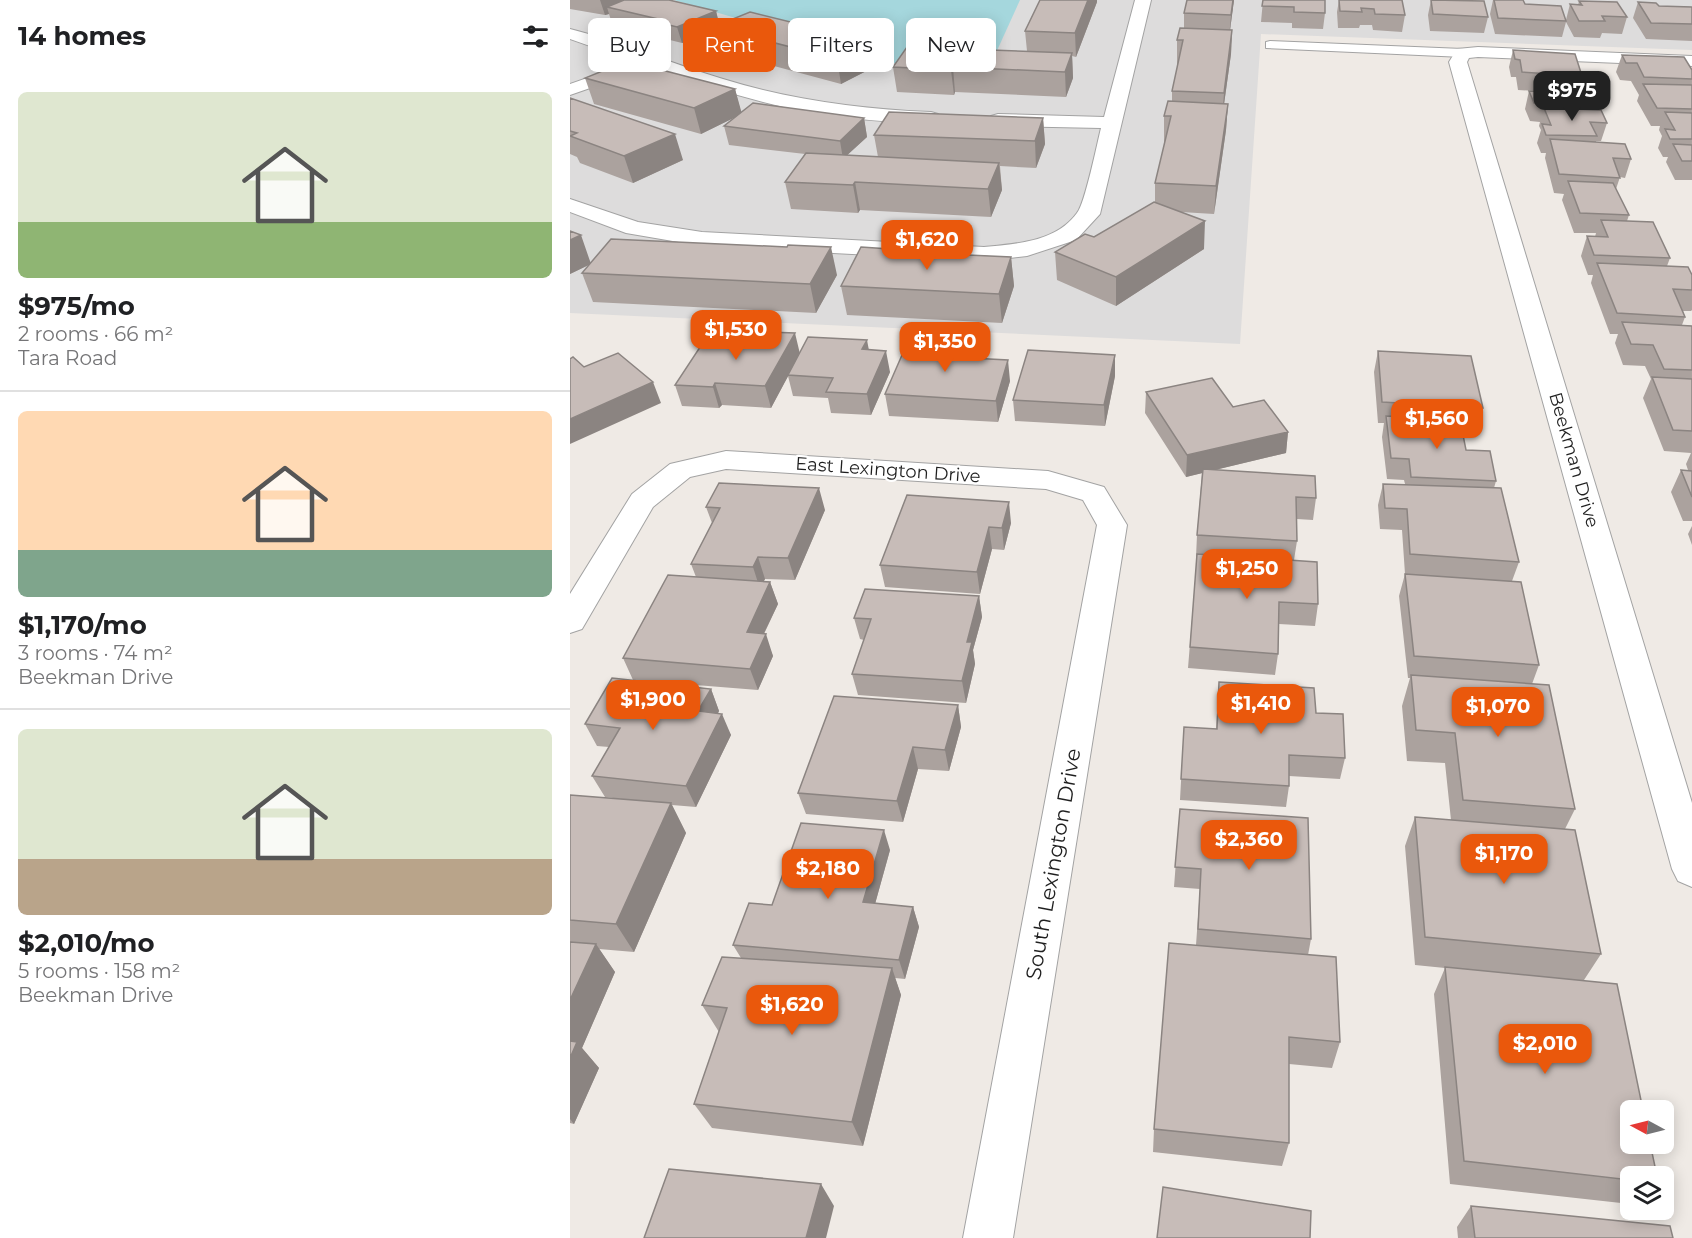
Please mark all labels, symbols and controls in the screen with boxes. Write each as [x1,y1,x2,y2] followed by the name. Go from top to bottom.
[588,18,671,72] chip: Buy
[683,18,776,72] chip: Rent
[788,18,894,72] chip: Filters
[906,18,996,72] chip: New
[18,20,146,52] text: 14 homes
[519,20,552,53] icon: filters
[1536,71,1608,122] pin: $975
[1547,78,1597,102] text: $975
[231,131,339,239] icon: home
[878,220,976,271] pin: $1,620
[895,227,959,251] text: $1,620
[18,290,135,322] text: $975/mo
[687,310,785,361] pin: $1,530
[705,317,767,341] text: $1,530
[18,322,173,346] text: 2 rooms · 66 m²
[896,322,994,373] pin: $1,350
[914,329,976,353] text: $1,350
[18,346,117,370] text: Tara Road
[1544,390,1604,530] street label: Beekman Drive
[1388,399,1486,450] pin: $1,560
[1405,406,1469,430] text: $1,560
[231,450,339,558] icon: home
[795,453,981,487] street label: East Lexington Drive
[1198,549,1296,600] pin: $1,250
[1215,556,1279,580] text: $1,250
[18,609,147,641] text: $1,170/mo
[18,641,173,665] text: 3 rooms · 74 m²
[18,665,173,689] text: Beekman Drive
[604,680,702,731] pin: $1,900
[1212,684,1310,735] pin: $1,410
[620,687,686,711] text: $1,900
[1449,687,1547,738] pin: $1,070
[1231,691,1291,715] text: $1,410
[1466,694,1530,718] text: $1,070
[1020,746,1086,982] street label: South Lexington Drive
[231,768,339,876] icon: home
[1200,820,1298,871] pin: $2,360
[1215,827,1283,851] text: $2,360
[1455,834,1553,885] pin: $1,170
[1475,841,1533,865] text: $1,170
[779,849,877,900] pin: $2,180
[796,856,860,880] text: $2,180
[18,927,154,959] text: $2,010/mo
[18,959,180,983] text: 5 rooms · 158 m²
[18,983,173,1007] text: Beekman Drive
[743,985,841,1036] pin: $1,620
[760,992,824,1016] text: $1,620
[1496,1024,1594,1075] pin: $2,010
[1513,1031,1577,1055] text: $2,010
[1620,1100,1674,1154] north arrow
[1620,1100,1674,1220] map controls
[1620,1166,1674,1220] button: layers

